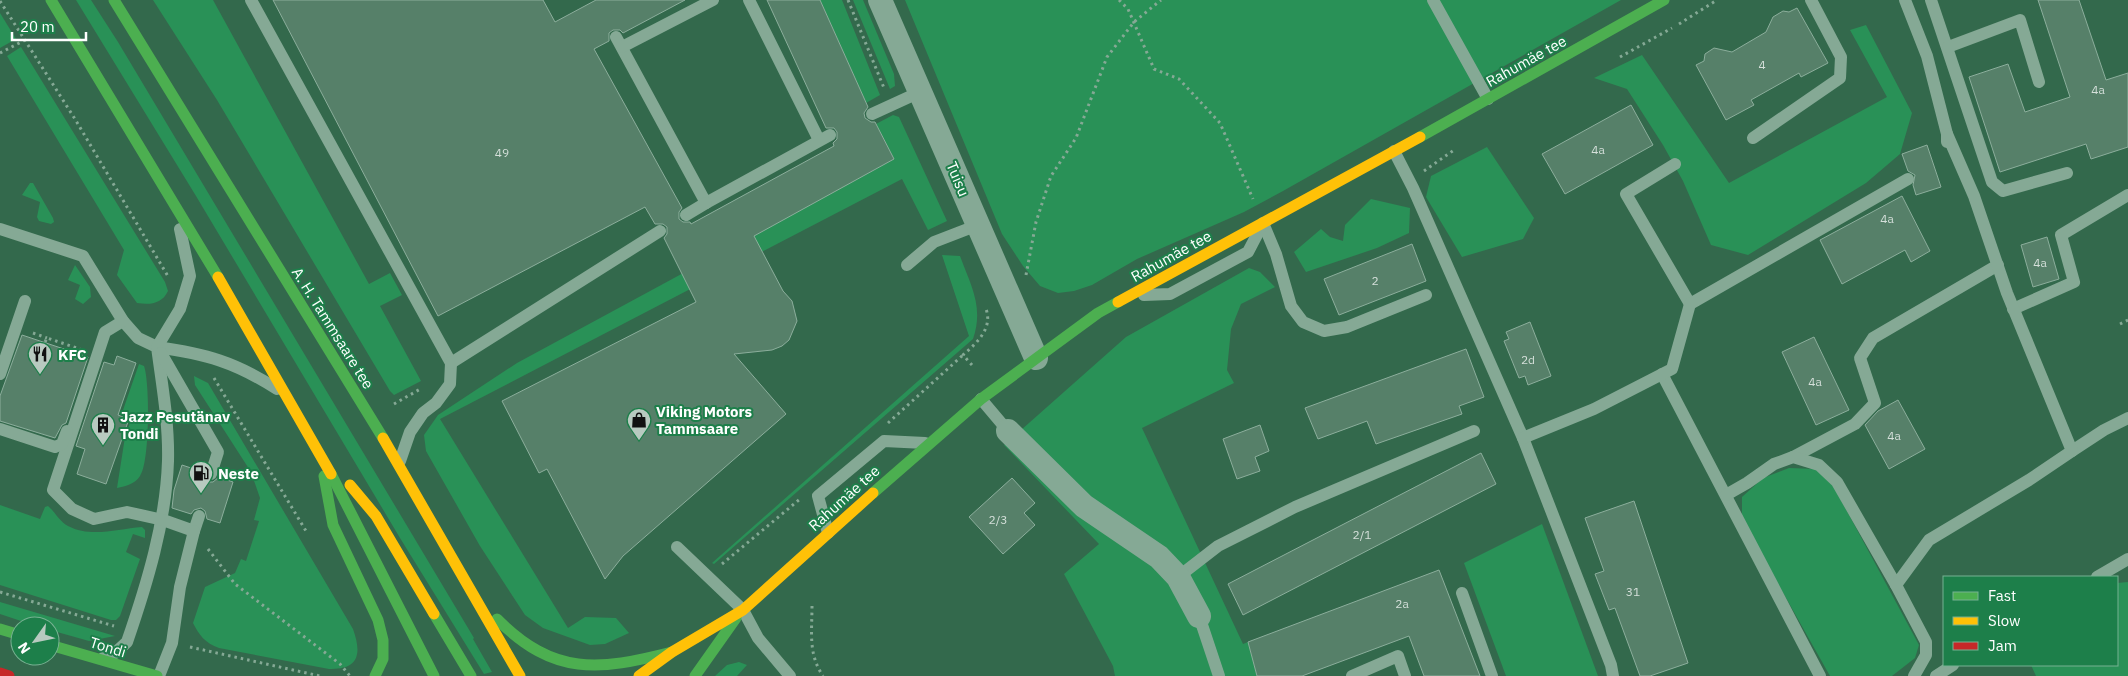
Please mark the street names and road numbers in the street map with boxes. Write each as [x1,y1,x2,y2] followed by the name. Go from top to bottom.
[1482,31,1570,91] street label: Rahumäe tee
[942,159,974,199] street label: Tuisu
[1127,226,1215,286] street label: Rahumäe tee
[288,264,378,392] street label: A. H. Tammsaare tee
[805,461,883,535] street label: Rahumäe tee
[88,633,128,661] street label: Tondi

